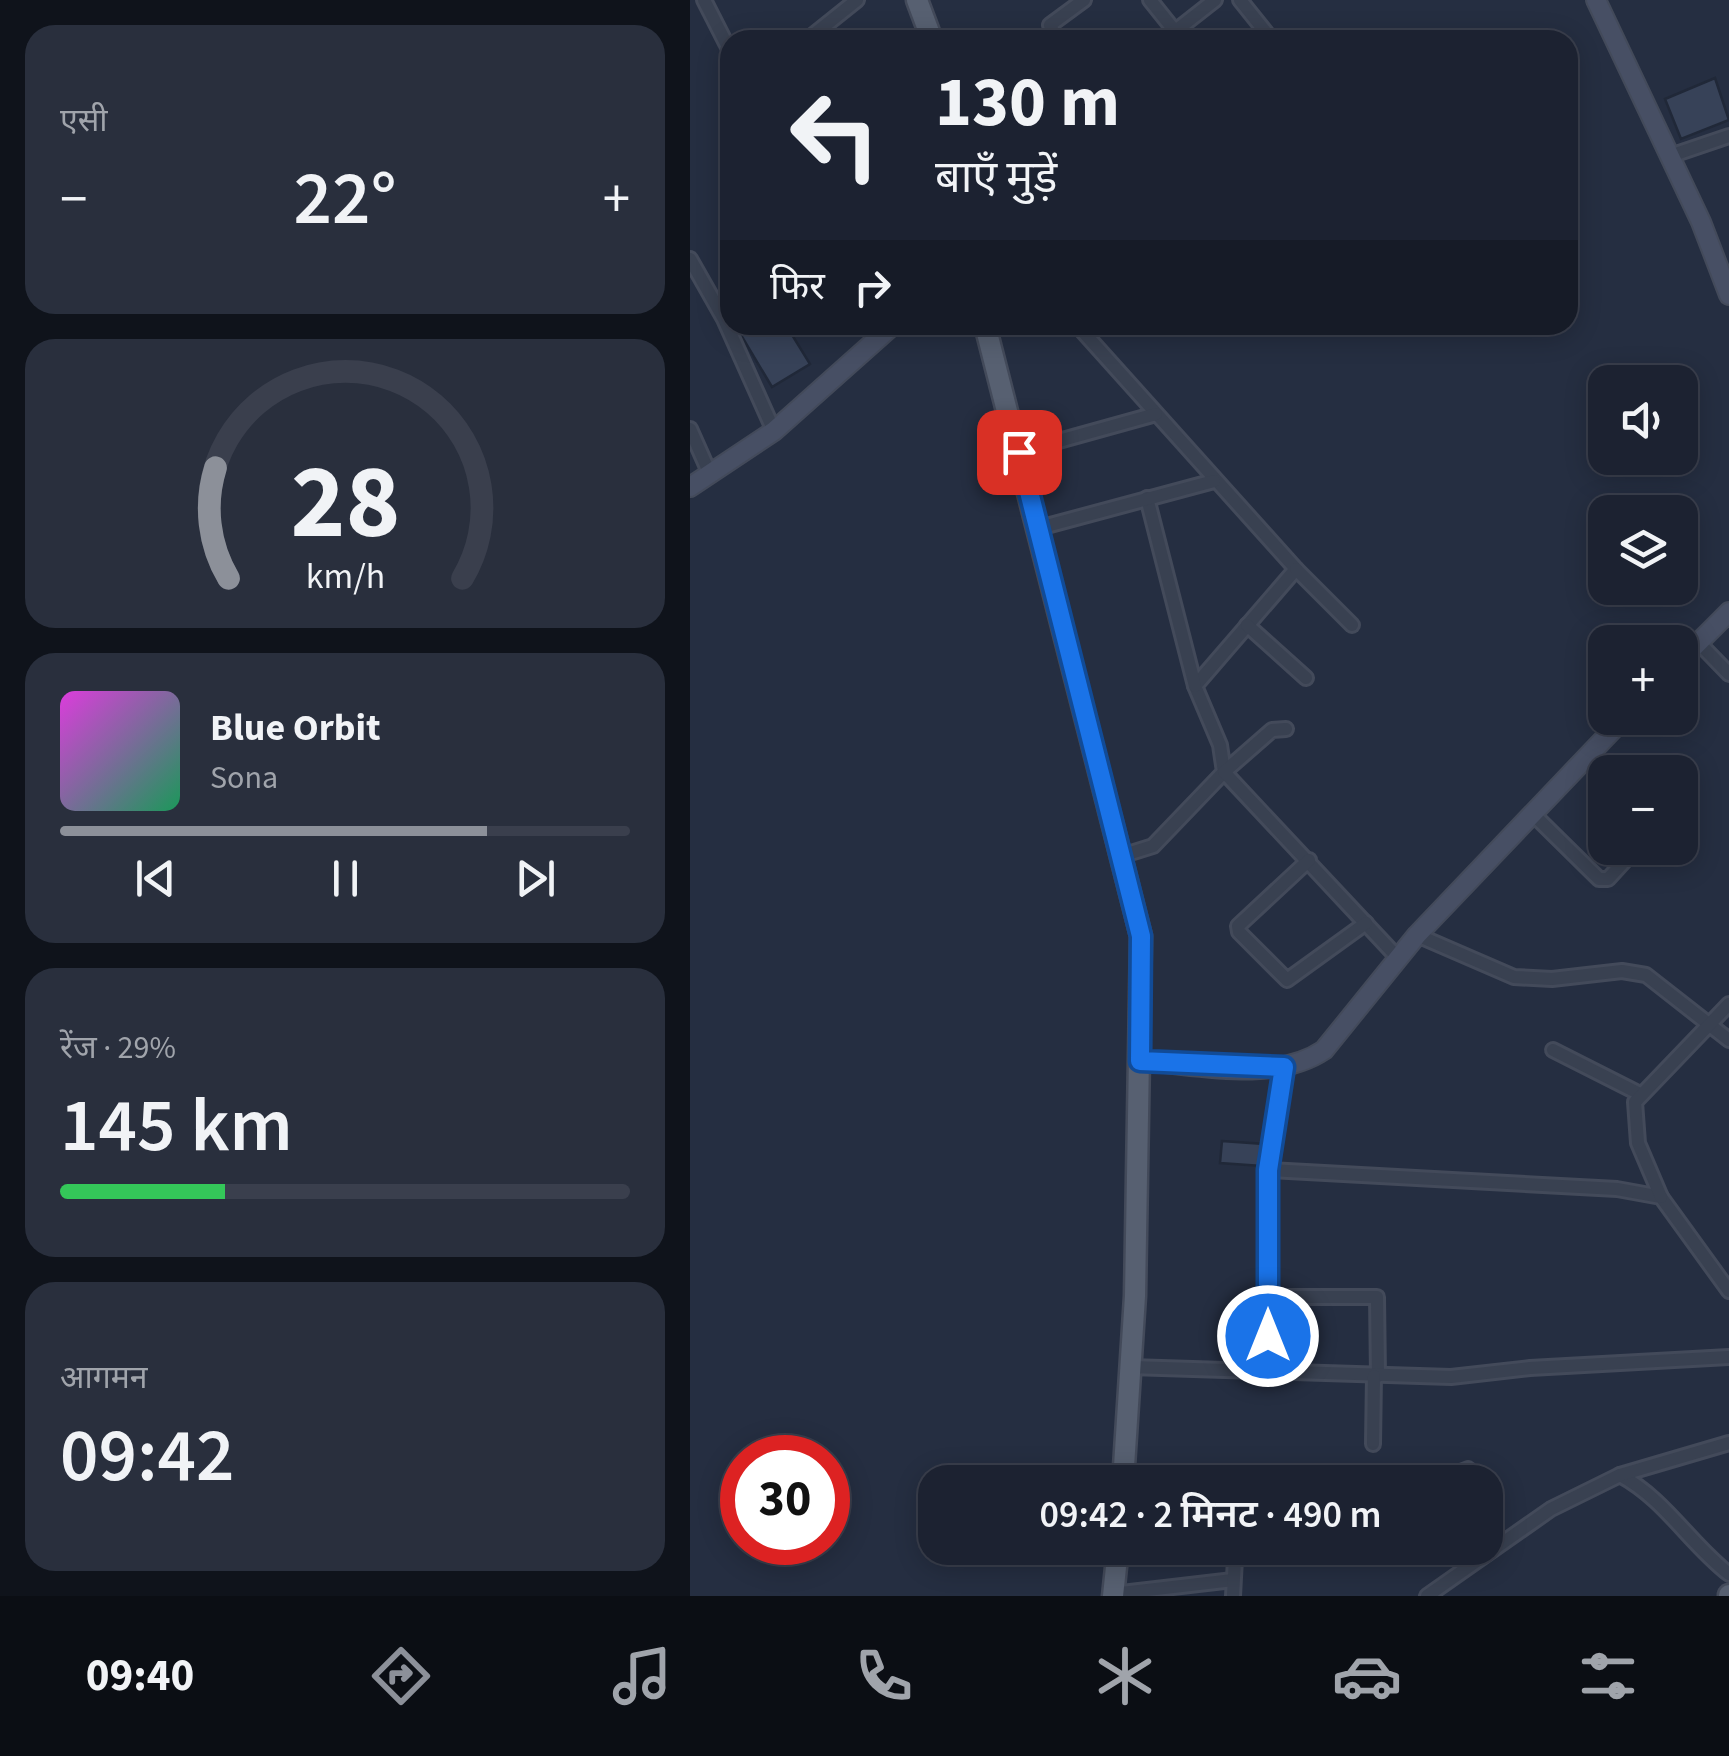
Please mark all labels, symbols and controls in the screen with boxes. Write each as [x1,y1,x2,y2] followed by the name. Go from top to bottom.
[935,53,1120,153] text: 130 m
[770,70,900,200] icon: left
[60,98,108,144] text: एसी
[293,146,397,253] text: 22°
[935,146,1057,210] text: बाएँ मुड़ें
[60,161,87,239] text: −
[603,161,630,239] text: +
[770,260,825,314] text: फिर
[845,260,900,315] icon: right
[1588,365,1698,865] map controls
[1588,365,1698,475] button: sound
[977,410,1062,495] pin
[992,425,1047,480] icon: arrive
[290,430,400,578] text: 28
[1588,495,1698,605] button: layers
[305,551,385,602] text: km/h
[1588,625,1698,735] button: +
[210,701,381,755] text: Blue Orbit
[210,755,278,801] text: Sona
[1588,755,1698,865] button: −
[128,851,183,906] icon: previous
[318,851,373,906] icon: pause
[508,851,563,906] icon: next
[60,1025,176,1071] text: रेंज · 29%
[60,1073,293,1180] text: 145 km
[1216,1284,1320,1388] position arrow
[60,1355,148,1401] text: आगमन
[60,1403,235,1510] text: 09:42
[720,1435,850,1565] speed limit sign: 30
[1039,1488,1382,1542] text: 09:42 · 2 मिनट · 490 m
[366,1641,436,1711] icon: directions
[607,1641,677,1711] icon: music
[849,1641,919,1711] icon: phone
[1090,1641,1160,1711] icon: climate
[1332,1641,1402,1711] icon: car
[1573,1641,1643,1711] icon: filters
[86,1644,194,1708] text: 09:40

